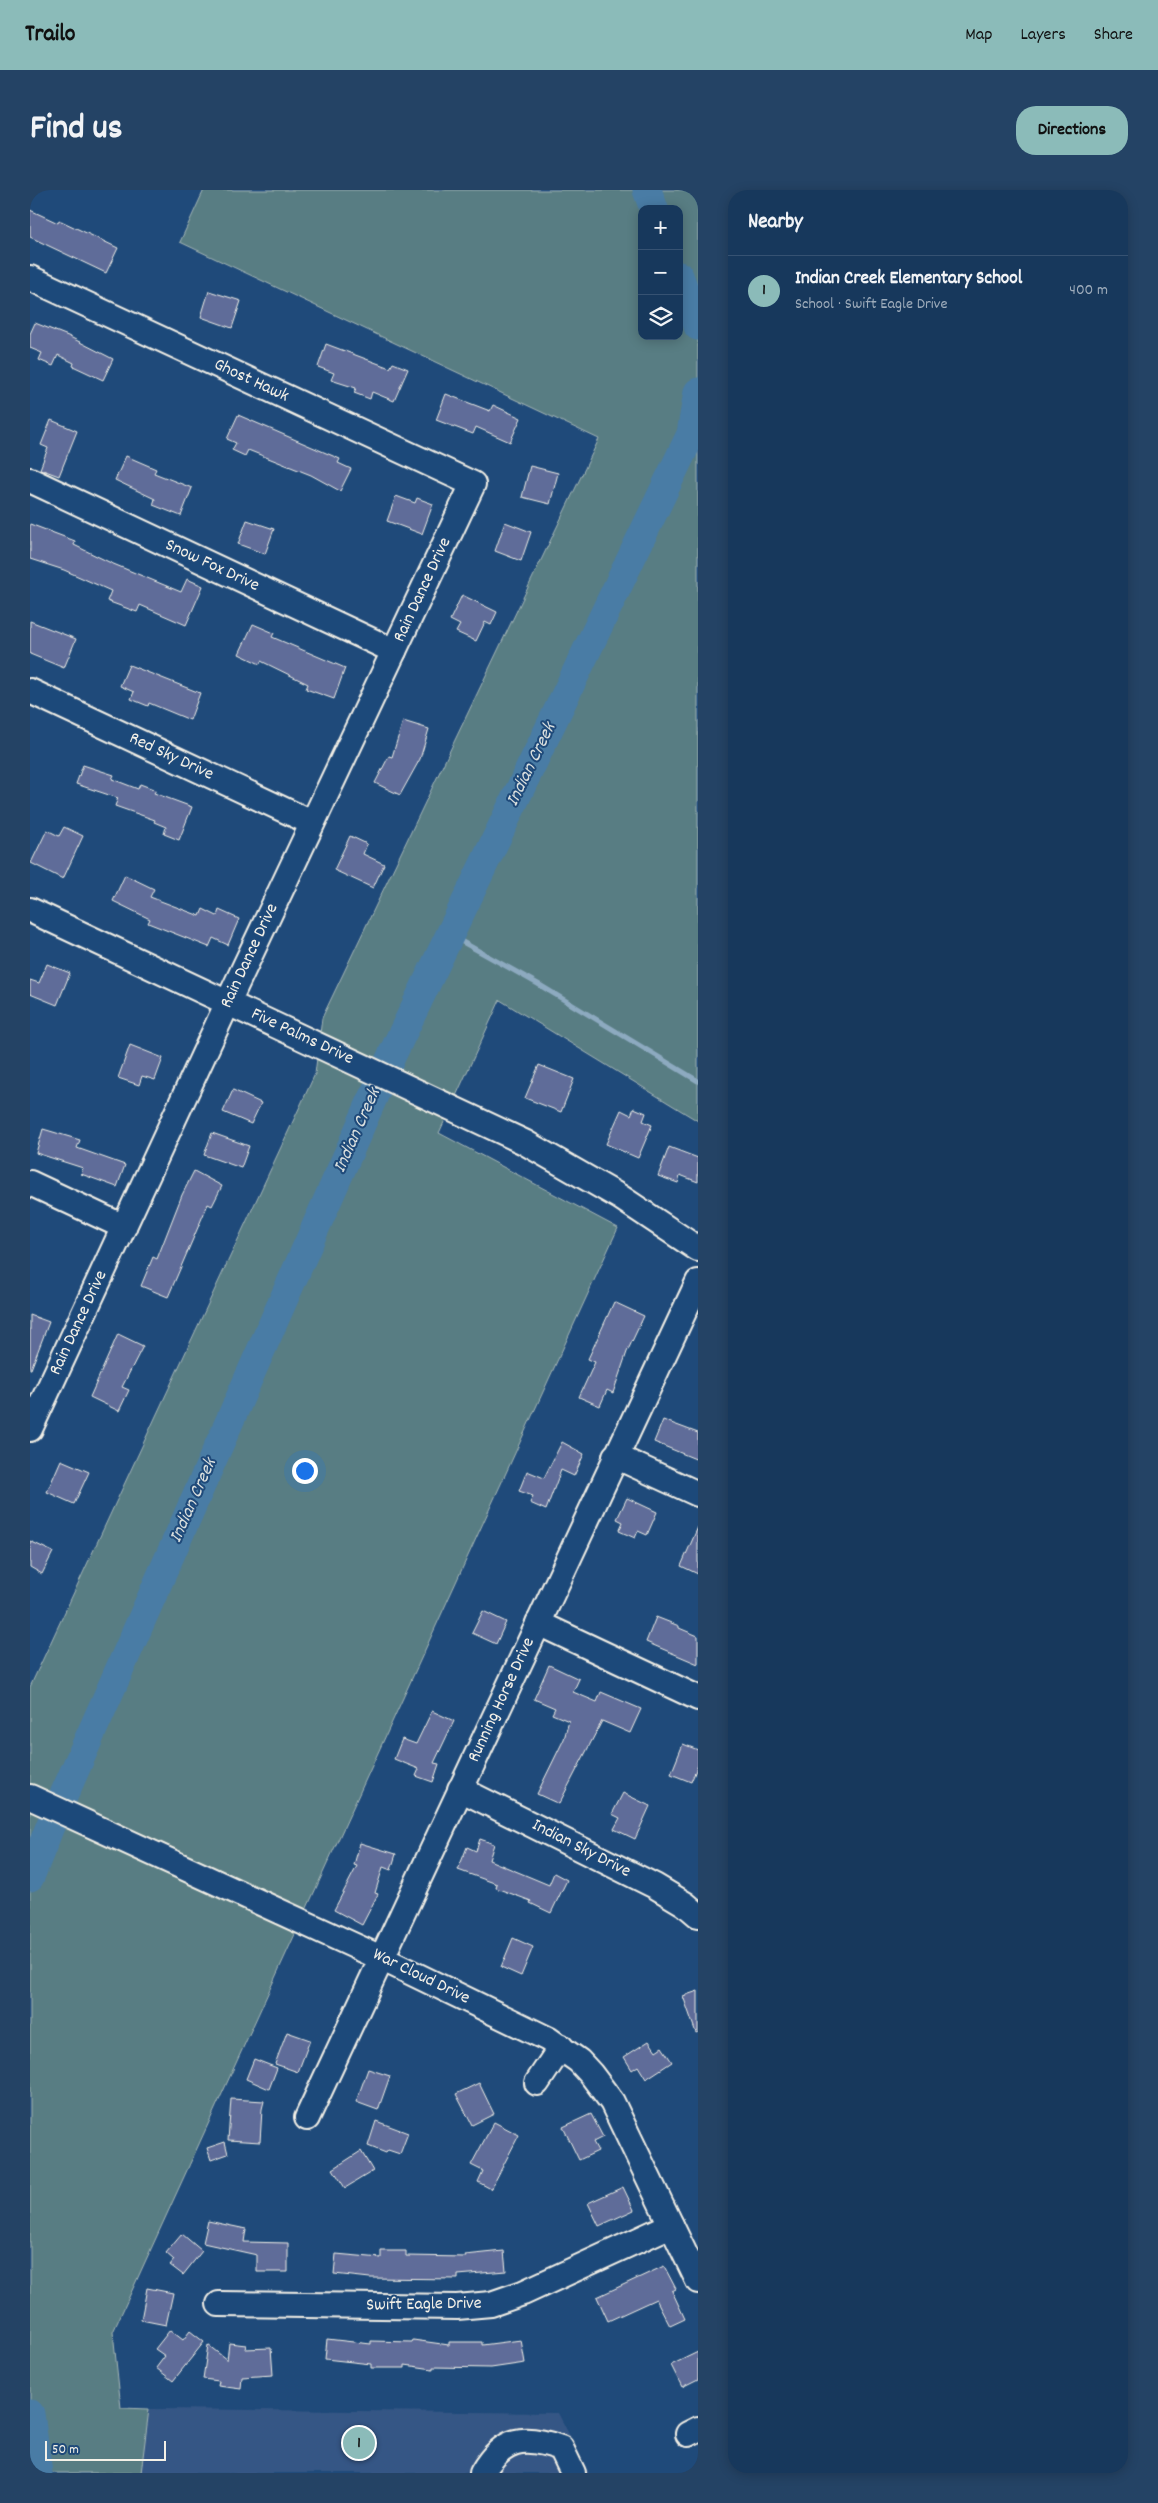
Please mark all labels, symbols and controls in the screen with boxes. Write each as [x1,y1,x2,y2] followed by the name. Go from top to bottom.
[25,18,76,52] text: Trailo
[965,23,992,48] text: Map
[1020,23,1066,48] text: Layers
[1094,23,1133,48] text: Share
[30,105,122,155] text: Find us
[1016,106,1128,155] button: Directions
[638,205,683,340] map controls
[638,205,683,250] button: +
[748,208,803,238] text: Nearby
[638,250,683,295] button: −
[795,266,1022,293] text: Indian Creek Elementary School
[762,279,766,302] text: 1
[1069,279,1108,302] text: 400 m
[795,293,947,316] text: School · Swift Eagle Drive
[638,295,683,340] button: layers
[209,353,293,409] street label: Ghost Hawk
[161,533,263,599] street label: Snow Fox Drive
[388,533,458,646] street label: Rain Dance Drive
[500,717,565,811] water label: Indian Creek
[125,727,217,788] street label: Red Sky Drive
[215,899,285,1012] street label: Rain Dance Drive
[247,1002,357,1072] street label: Five Palms Drive
[327,1082,390,1178] water label: Indian Creek
[44,1266,114,1379] street label: Rain Dance Drive
[163,1452,226,1548] water label: Indian Creek
[292,1458,318,1484] your location
[462,1633,542,1766] street label: Running Horse Drive
[527,1813,635,1885] street label: Indian Sky Drive
[368,1943,474,2011] street label: War Cloud Drive
[366,2291,482,2319] street label: Swift Eagle Drive
[343,2424,375,2462] pin: 1
[45,2438,166,2461] scale bar
[52,2440,79,2460] text: 50 m

